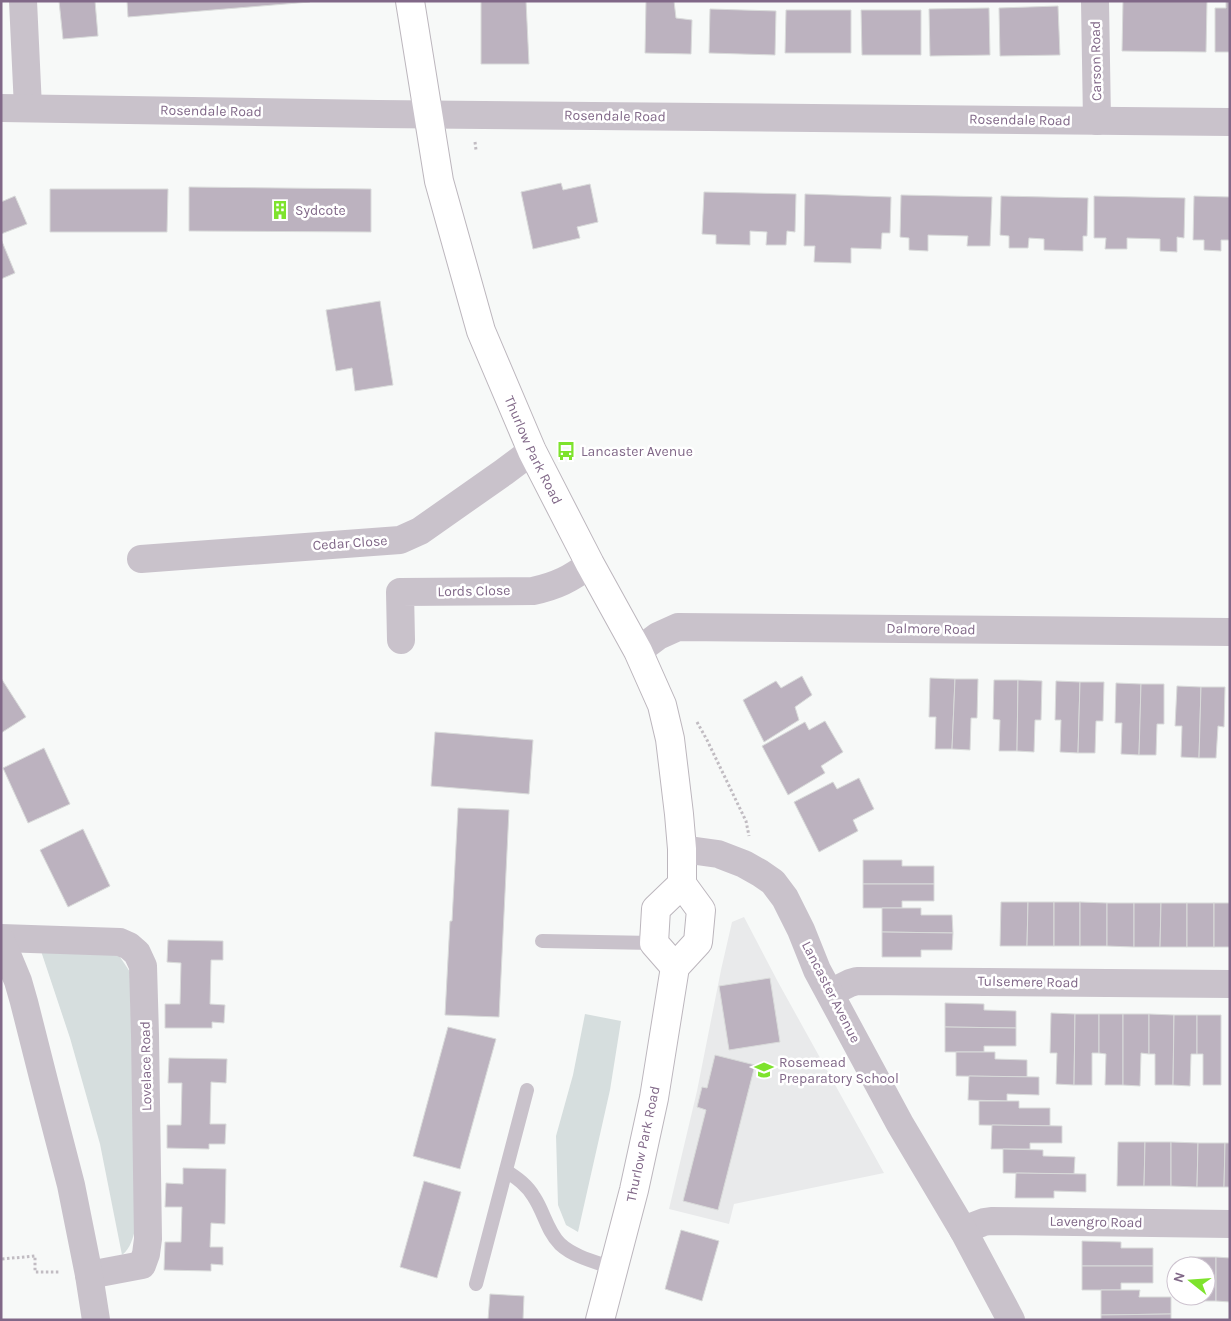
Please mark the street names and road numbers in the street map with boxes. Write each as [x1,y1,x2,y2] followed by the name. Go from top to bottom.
[1087,21,1105,101] street label: Carson Road
[160,102,262,120] street label: Rosendale Road
[564,107,666,125] street label: Rosendale Road
[969,111,1071,129] street label: Rosendale Road
[501,393,566,507] street label: Thurlow Park Road
[312,532,388,554] street label: Cedar Close
[437,582,511,600] street label: Lords Close
[886,620,976,638] street label: Dalmore Road
[798,938,864,1046] street label: Lancaster Avenue
[977,973,1079,991] street label: Tulsemere Road
[137,1021,155,1111] street label: Lovelace Road
[622,1085,664,1203] street label: Thurlow Park Road
[1049,1213,1143,1231] street label: Lavengro Road

